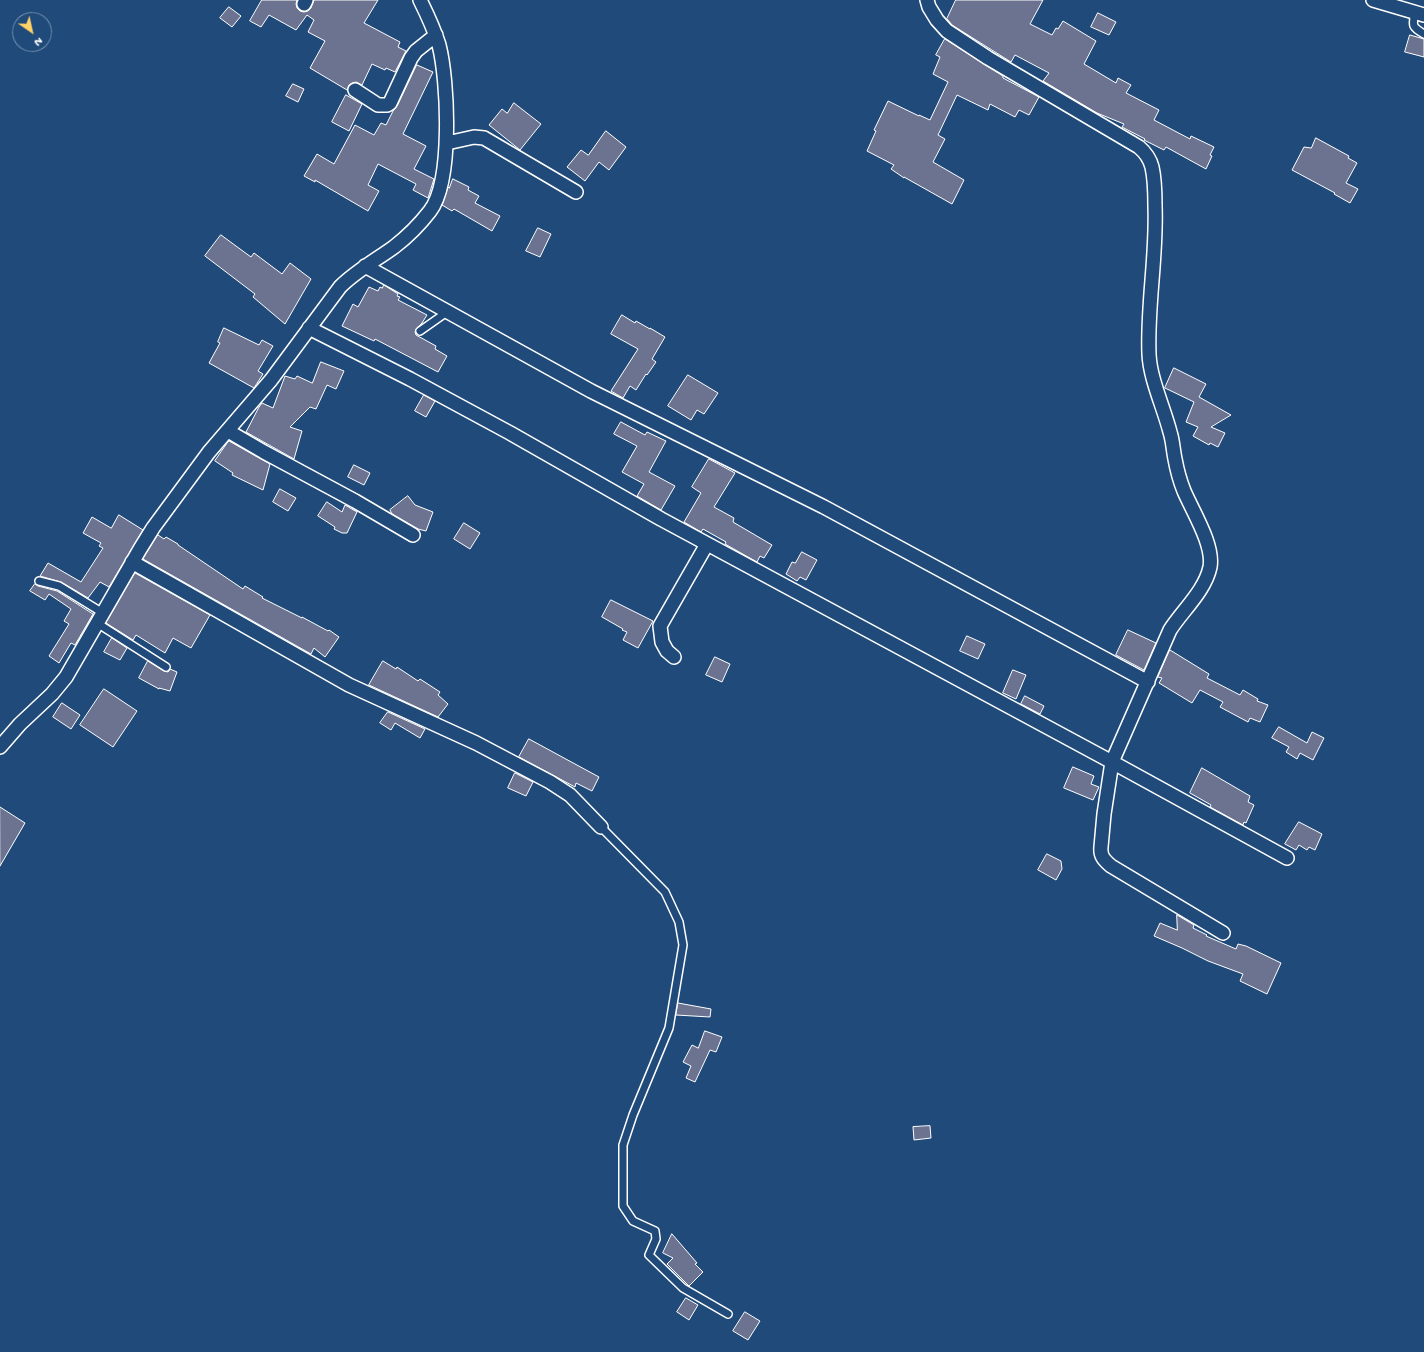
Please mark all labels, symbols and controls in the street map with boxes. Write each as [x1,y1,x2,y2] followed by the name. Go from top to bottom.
[12,12,52,52] north arrow
[32,34,44,48] text: N

